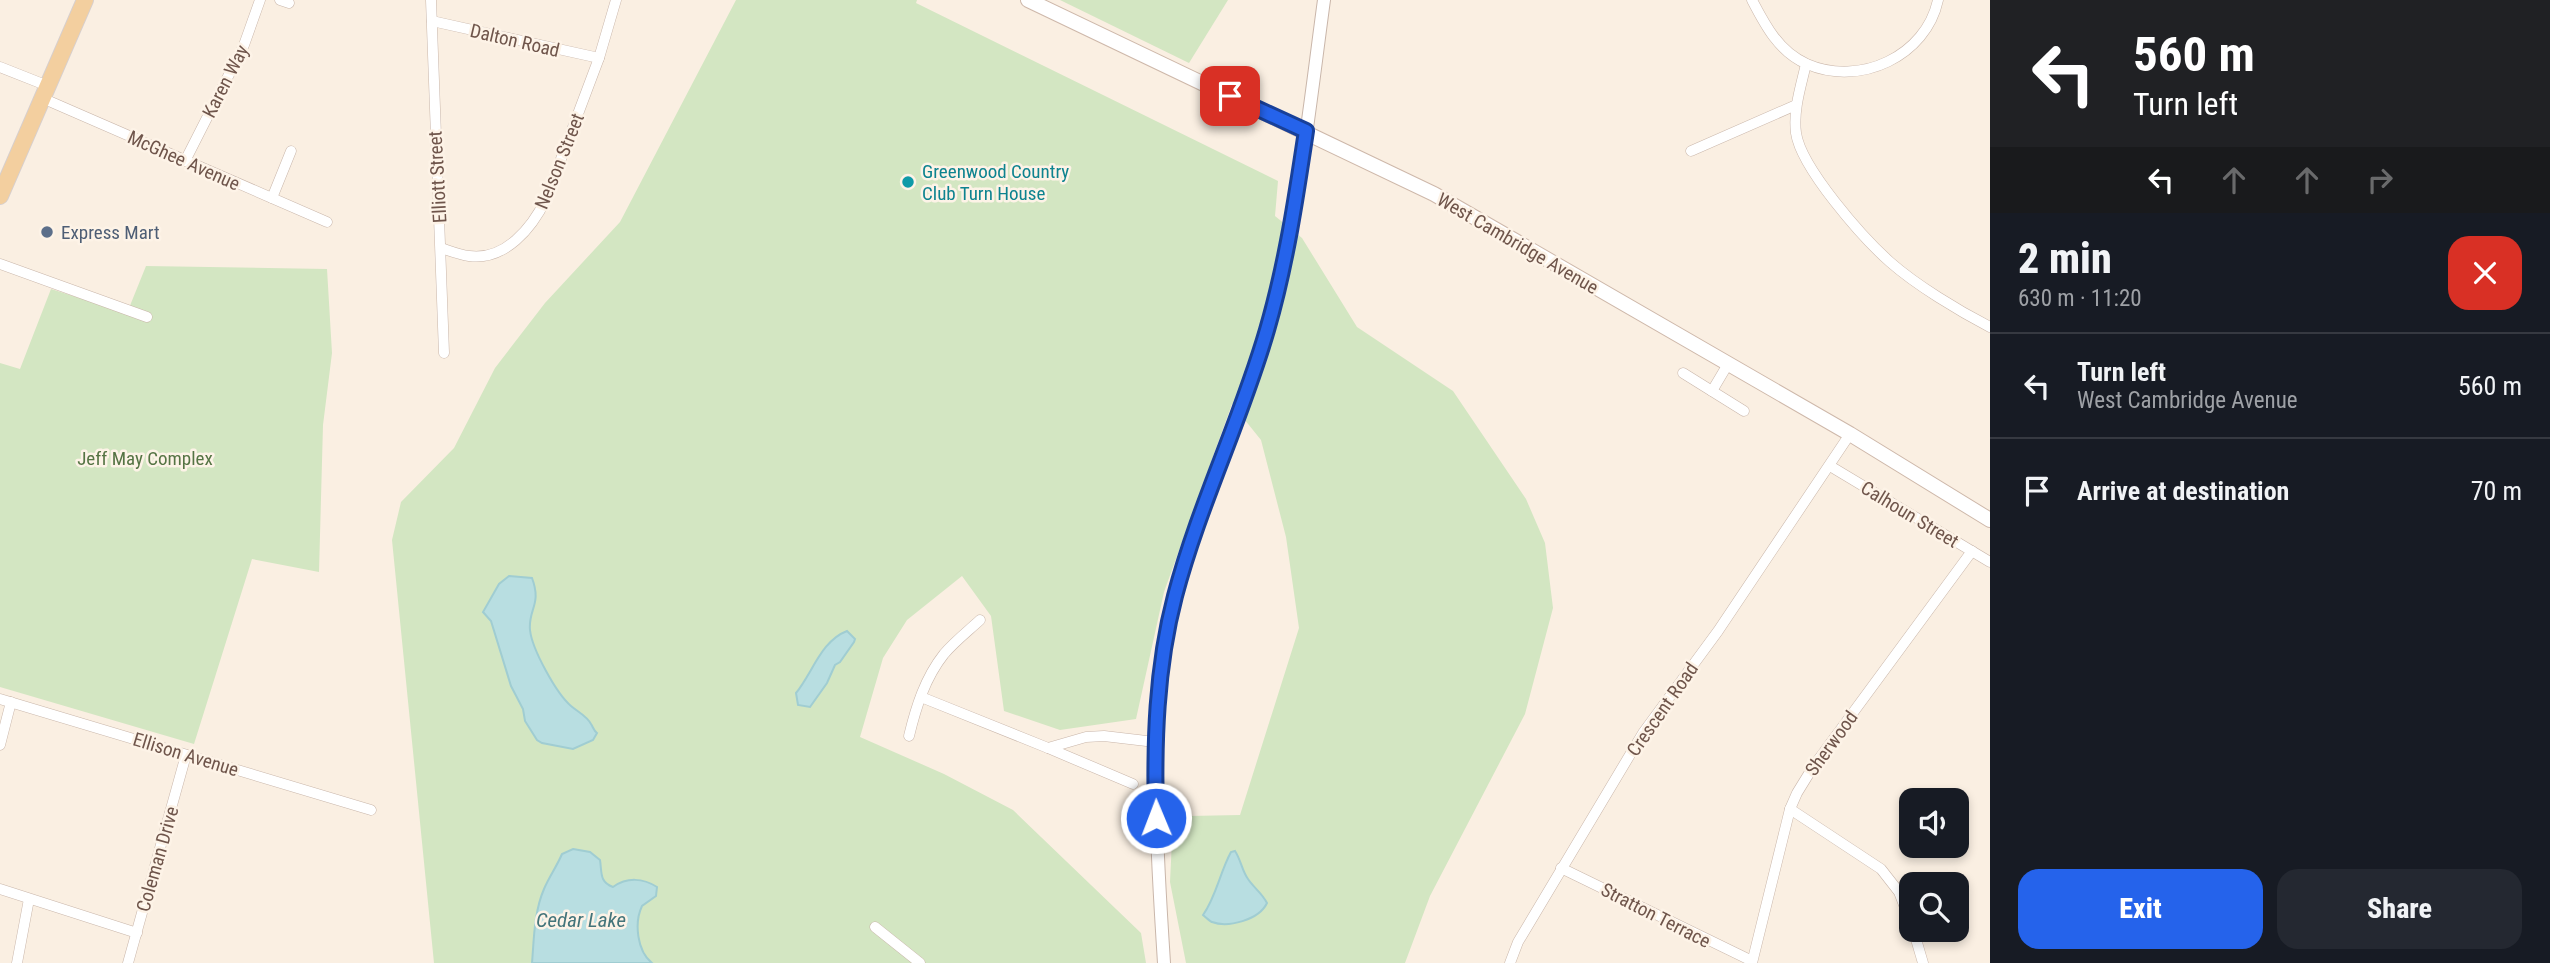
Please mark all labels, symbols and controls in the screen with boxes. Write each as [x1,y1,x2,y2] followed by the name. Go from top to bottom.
[468,19,562,62] street label: Dalton Road
[2133,26,2255,83] text: 560 m
[2018,28,2109,119] icon: left
[197,41,254,121] street label: Karen Way
[1200,66,1260,126] pin
[1211,77,1249,115] icon: arrive
[2133,85,2238,123] text: Turn left
[530,110,589,212] street label: Nelson Street
[124,125,244,195] street label: McGhee Avenue
[424,130,451,224] street label: Elliott Street
[922,160,1069,205] place label: Greenwood Country Club Turn House
[2142,161,2180,199] icon: left
[2215,161,2253,199] icon: ahead
[2288,161,2326,199] icon: ahead
[2361,161,2399,199] icon: right
[900,174,916,190] marker: Greenwood Country Club Turn House
[1433,188,1602,299] street label: West Cambridge Avenue
[61,221,160,244] place label: Express Mart
[39,224,55,240] marker: Express Mart
[2018,234,2112,283] text: 2 min
[2448,236,2522,310] button: close
[2018,285,2142,312] text: 630 m · 11:20
[2077,357,2166,387] text: Turn left
[2018,367,2056,405] icon: left
[2458,371,2522,401] text: 560 m
[2077,387,2298,414] text: West Cambridge Avenue
[77,447,213,470] park label: Jeff May Complex
[2018,472,2056,510] icon: arrive
[1857,476,1963,553] street label: Calhoun Street
[2077,476,2289,506] text: Arrive at destination
[2471,476,2522,506] text: 70 m
[1622,658,1703,761] street label: Crescent Road
[1800,706,1863,780] street label: Sherwood
[130,728,241,781] street label: Ellison Avenue
[1119,781,1193,855] position arrow
[1899,788,1969,942] map controls
[1899,788,1969,858] button: sound
[131,804,184,914] street label: Coleman Drive
[2018,869,2263,949] button: Exit
[2277,869,2522,949] button: Share
[1899,872,1969,942] button: search
[1597,878,1714,953] street label: Stratton Terrace
[536,908,626,932] water label: Cedar Lake

